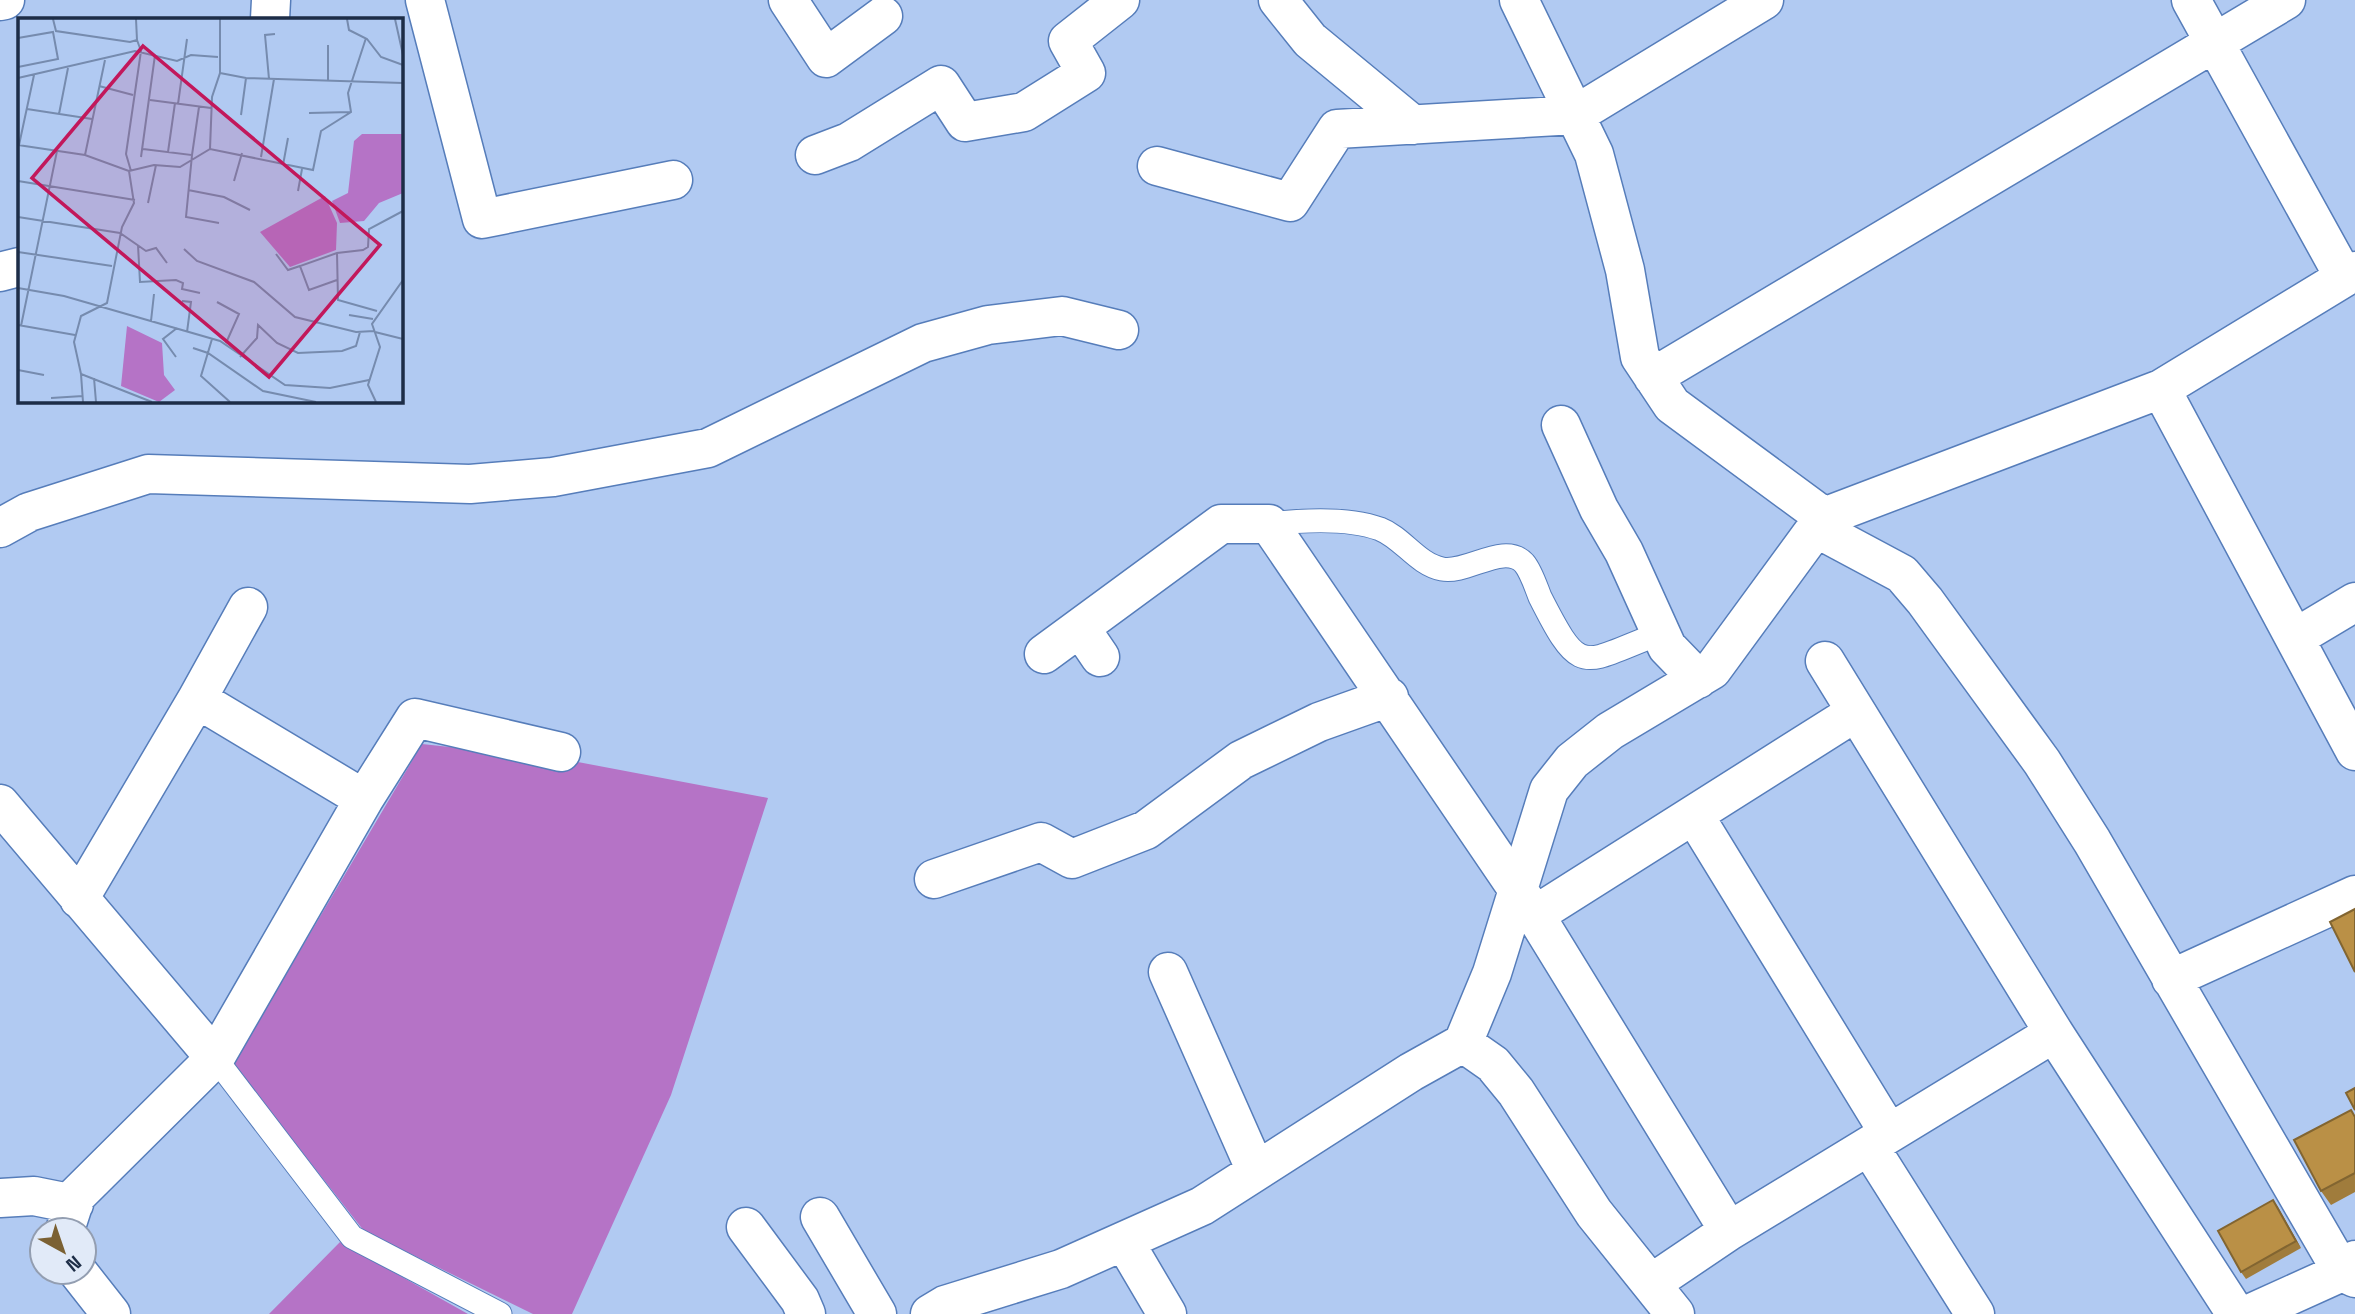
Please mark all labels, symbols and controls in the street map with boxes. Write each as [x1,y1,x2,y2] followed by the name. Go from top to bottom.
[18,18,402,402] inset map
[28,1216,98,1286] north arrow
[61,1250,87,1277] text: N

